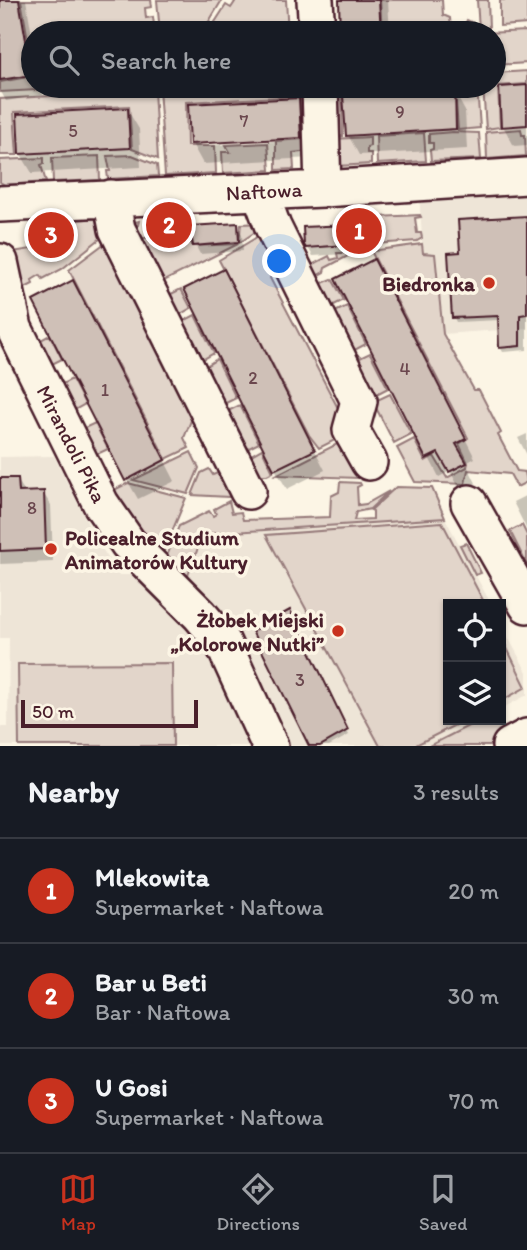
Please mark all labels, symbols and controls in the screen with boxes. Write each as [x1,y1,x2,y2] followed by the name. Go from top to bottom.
[21,21,506,98] search box
[45,41,83,79] icon: search
[101,44,231,76] text: Search here
[395,101,405,123] house number: 9
[240,110,249,132] house number: 7
[68,120,78,142] house number: 5
[225,177,303,205] street label: Naftowa
[146,199,192,251] pin: 2
[336,205,382,257] pin: 1
[28,209,74,261] pin: 3
[262,244,296,278] your location
[382,271,476,296] place label: Biedronka
[481,275,497,291] marker: Biedronka
[400,358,411,380] house number: 4
[248,367,258,389] house number: 2
[101,379,109,401] house number: 1
[32,381,112,507] street label: Mirandoli Pika
[27,497,37,519] house number: 8
[64,525,249,575] place label: Policealne Studium Animatorów Kultury
[43,541,59,557] marker: Policealne Studium Animatorów Kultury
[443,599,506,725] map controls
[443,599,506,662] button: locate
[171,607,324,656] place label: Żłobek Miejski „Kolorowe Nutki”
[330,623,346,639] marker: Żłobek Miejski „Kolorowe Nutki”
[443,662,506,725] button: layers
[295,669,305,691] house number: 3
[21,697,198,729] scale bar
[32,700,74,723] text: 50 m
[28,773,119,810] text: Nearby
[413,778,499,806] text: 3 results
[95,861,209,893] text: Mlekowita
[46,877,56,905] text: 1
[448,877,499,905] text: 20 m
[95,893,324,921] text: Supermarket · Naftowa
[95,966,207,998] text: Bar u Beti
[45,982,57,1010] text: 2
[448,982,499,1010] text: 30 m
[95,998,231,1026] text: Bar · Naftowa
[95,1071,168,1103] text: U Gosi
[45,1087,57,1115] text: 3
[449,1087,499,1115] text: 70 m
[95,1103,324,1131] text: Supermarket · Naftowa
[59,1170,97,1235] tab: Map
[216,1170,300,1235] tab: Directions
[419,1170,467,1235] tab: Saved

